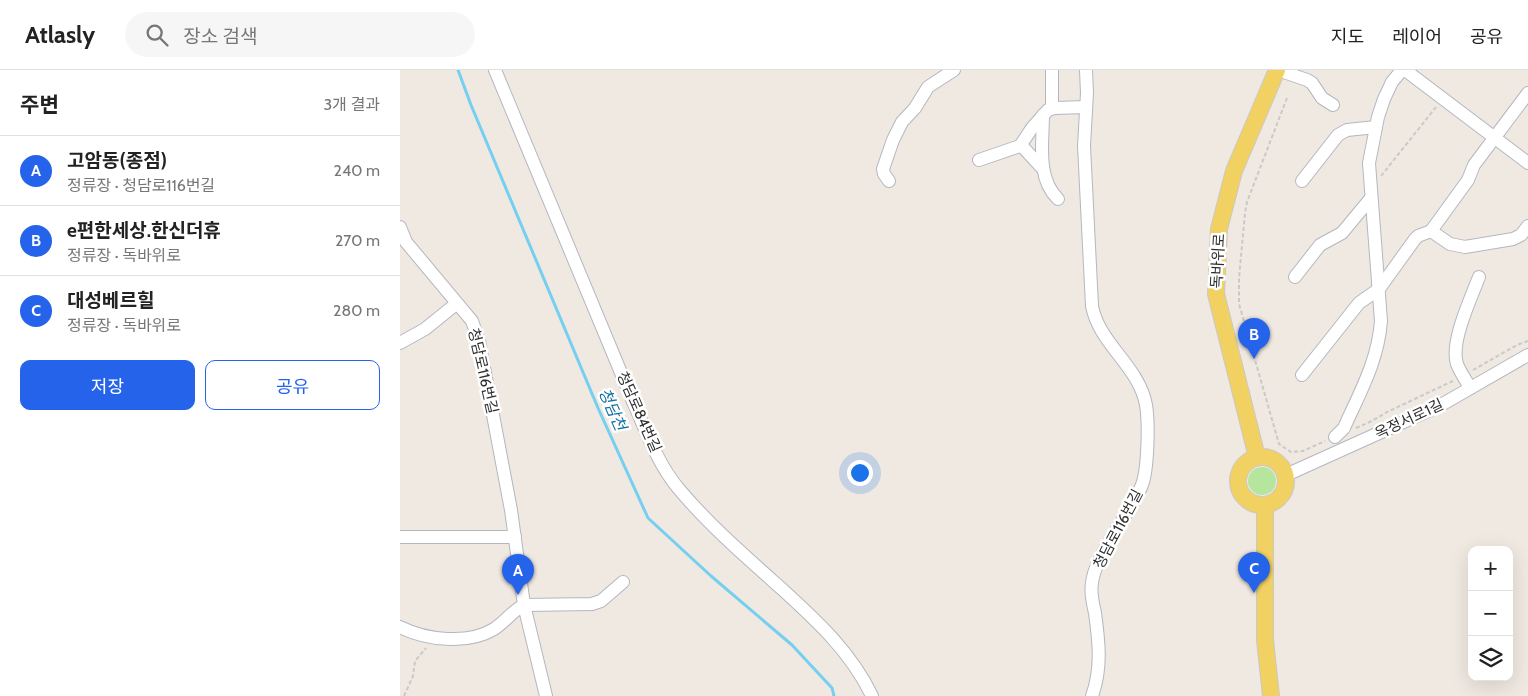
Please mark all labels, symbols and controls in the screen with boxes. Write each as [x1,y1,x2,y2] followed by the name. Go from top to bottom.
[125,12,475,57] search box
[25,20,95,49] text: Atlasly
[143,21,171,49] icon: search
[183,25,257,48] text: 장소 검색
[1331,26,1364,48] text: 지도
[1392,26,1442,48] text: 레이어
[1470,26,1503,48] text: 공유
[20,92,59,117] text: 주변
[324,95,380,114] text: 3개 결과
[67,149,167,172] text: 고암동(종점)
[31,161,41,180] text: A
[334,161,380,180] text: 240 m
[67,176,215,195] text: 정류장 · 청담로116번길
[67,219,221,242] text: e편한세상.한신더휴
[31,231,41,250] text: B
[335,231,380,250] text: 270 m
[1208,233,1228,289] street label: 독바위로
[67,246,181,265] text: 정류장 · 독바위로
[67,289,154,312] text: 대성베르힐
[31,301,41,320] text: C
[333,301,380,320] text: 280 m
[67,316,181,335] text: 정류장 · 독바위로
[1238,318,1270,359] pin: B
[464,326,502,416] street label: 청담로116번길
[20,360,195,410] button: 저장
[205,360,380,410] button: 공유
[613,369,665,455] street label: 청담로84번길
[595,385,631,435] water label: 청담천
[1372,395,1446,443] street label: 옥정서로1길
[847,460,873,486] your location
[1090,486,1146,572] street label: 청담로116번길
[1468,546,1513,681] map controls
[1468,546,1513,591] button: +
[1238,552,1270,593] pin: C
[502,554,534,595] pin: A
[1468,591,1513,636] button: −
[1468,636,1513,681] button: layers

